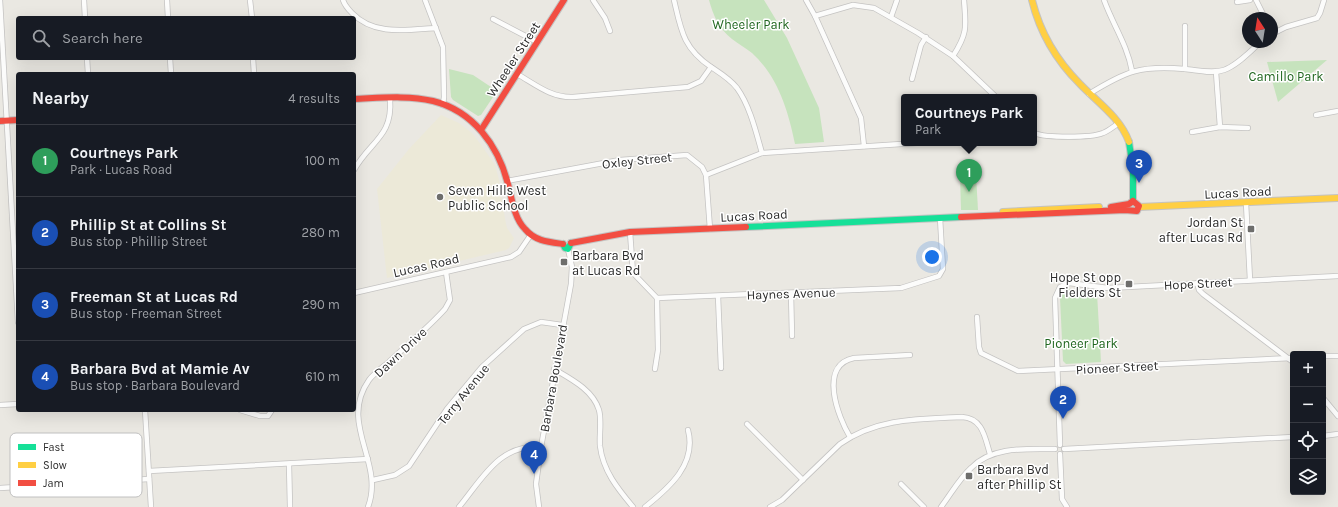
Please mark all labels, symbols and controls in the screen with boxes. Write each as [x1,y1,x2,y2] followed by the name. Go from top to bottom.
[1242,12,1278,48] north arrow
[16,16,356,60] search box
[712,17,790,32] park label: Wheeler Park
[484,19,543,100] street label: Wheeler Street
[30,27,52,49] icon: search
[62,29,143,47] text: Search here
[1248,69,1324,84] park label: Camillo Park
[32,88,89,108] text: Nearby
[288,91,340,106] text: 4 results
[901,94,1037,146] popup
[915,104,1023,122] text: Courtneys Park
[915,122,941,137] text: Park
[70,144,178,162] text: Courtneys Park
[601,149,673,172] street label: Oxley Street
[1126,150,1152,183] pin: 3
[43,153,47,168] text: 1
[305,153,340,168] text: 100 m
[956,159,982,192] pin: 1
[70,162,173,177] text: Park · Lucas Road
[448,183,546,213] place label: Seven Hills West Public School
[1204,183,1272,202] street label: Lucas Road
[435,192,445,202] marker: Seven Hills West Public School
[720,206,788,225] street label: Lucas Road
[1159,215,1243,245] place label: Jordan St after Lucas Rd
[70,216,226,234] text: Phillip St at Collins St
[1246,224,1256,234] marker: Jordan St after Lucas Rd
[41,225,49,240] text: 2
[302,225,340,240] text: 280 m
[70,234,207,249] text: Bus stop · Phillip Street
[922,247,942,267] your location
[572,248,644,278] place label: Barbara Bvd at Lucas Rd
[391,251,461,280] street label: Lucas Road
[559,257,569,267] marker: Barbara Bvd at Lucas Rd
[1050,270,1121,300] place label: Hope St opp Fielders St
[1163,274,1233,293] street label: Hope Street
[1124,279,1134,289] marker: Hope St opp Fielders St
[746,284,836,303] street label: Haynes Avenue
[70,288,238,306] text: Freeman St at Lucas Rd
[41,297,49,312] text: 3
[302,297,340,312] text: 290 m
[70,306,222,321] text: Bus stop · Freeman Street
[537,323,570,433] street label: Barbara Boulevard
[371,324,430,381] street label: Dawn Drive
[1044,336,1118,351] park label: Pioneer Park
[1290,351,1326,495] map controls
[1290,351,1326,387] button: +
[1075,358,1159,377] street label: Pioneer Street
[70,360,249,378] text: Barbara Bvd at Mamie Av
[434,361,493,428] street label: Terry Avenue
[41,369,49,384] text: 4
[305,369,340,384] text: 610 m
[70,378,240,393] text: Bus stop · Barbara Boulevard
[1050,386,1076,419] pin: 2
[1290,387,1326,423] button: −
[1290,423,1326,459] button: locate
[10,433,142,497] legend
[43,441,64,454] text: Fast
[521,441,547,474] pin: 4
[43,459,67,472] text: Slow
[1290,459,1326,495] button: layers
[977,462,1062,492] place label: Barbara Bvd after Phillip St
[964,471,974,481] marker: Barbara Bvd after Phillip St
[43,477,64,490] text: Jam

